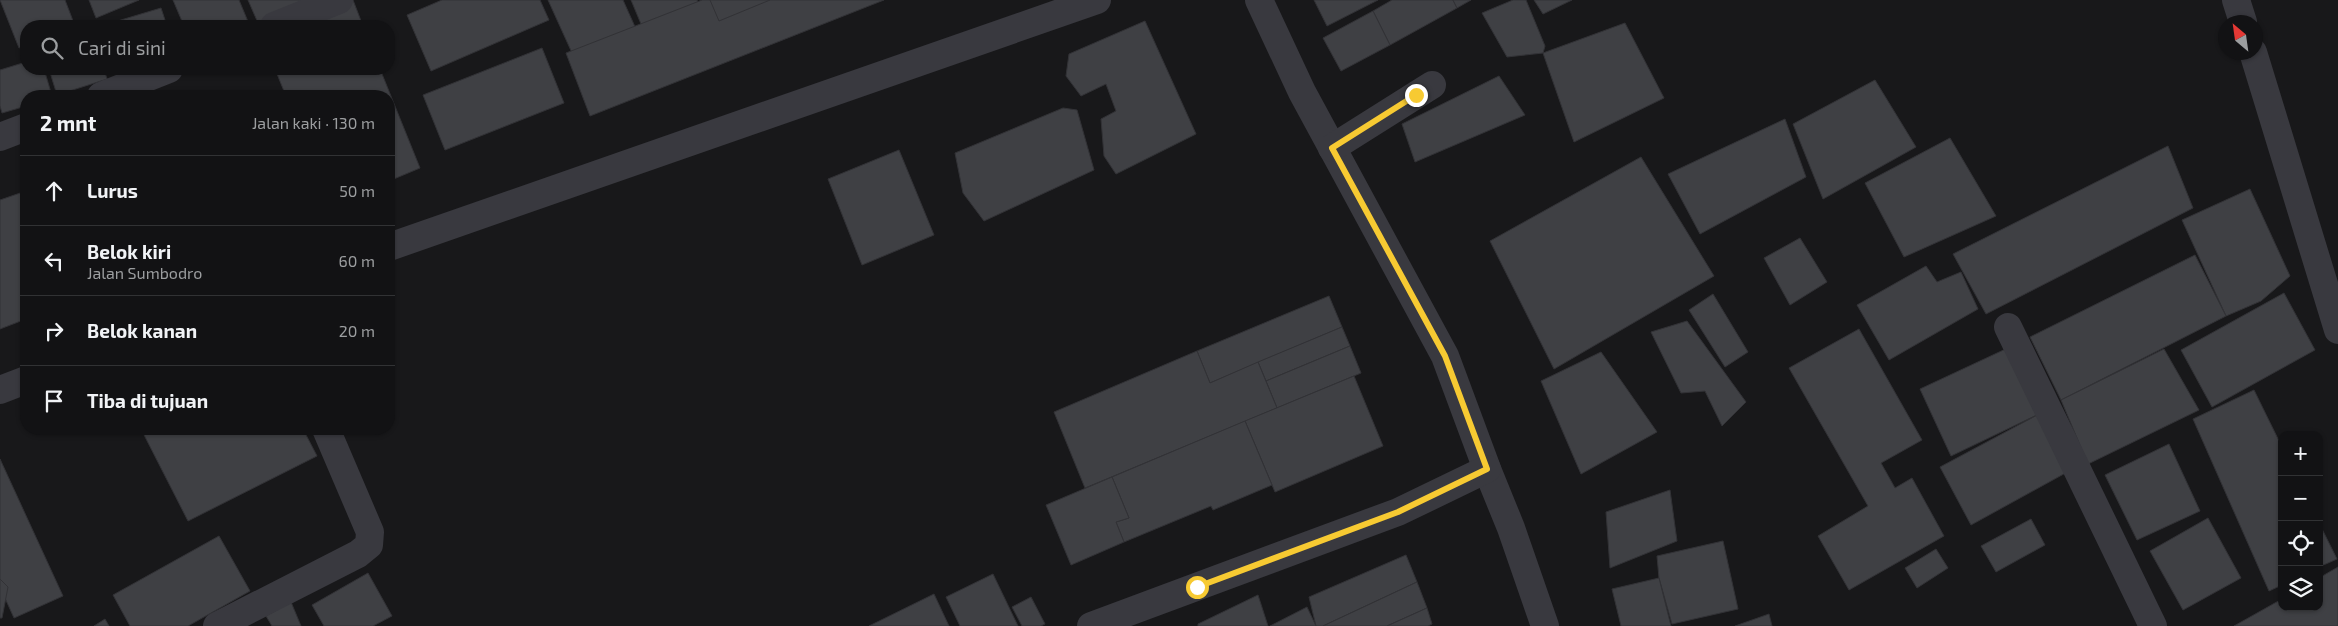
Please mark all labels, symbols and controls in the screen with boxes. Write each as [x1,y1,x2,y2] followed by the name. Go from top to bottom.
[2218,15,2263,60] north arrow
[20,20,395,75] search box
[38,34,66,62] icon: search
[78,36,166,59] text: Cari di sini
[1405,84,1428,107] route end
[40,110,96,135] text: 2 mnt
[252,113,375,132] text: Jalan kaki · 130 m
[40,177,68,205] icon: ahead
[87,179,138,202] text: Lurus
[339,181,375,200] text: 50 m
[87,240,171,263] text: Belok kiri
[40,247,68,275] icon: left
[339,251,375,270] text: 60 m
[87,263,202,282] text: Jalan Sumbodro
[40,317,68,345] icon: right
[87,319,197,342] text: Belok kanan
[339,321,375,340] text: 20 m
[40,387,68,415] icon: arrive
[87,389,208,412] text: Tiba di tujuan
[2278,431,2323,611] map controls
[2278,431,2323,476] button: +
[2278,476,2323,521] button: −
[2278,521,2323,566] button: locate
[2278,566,2323,611] button: layers
[1186,576,1209,599] route start

